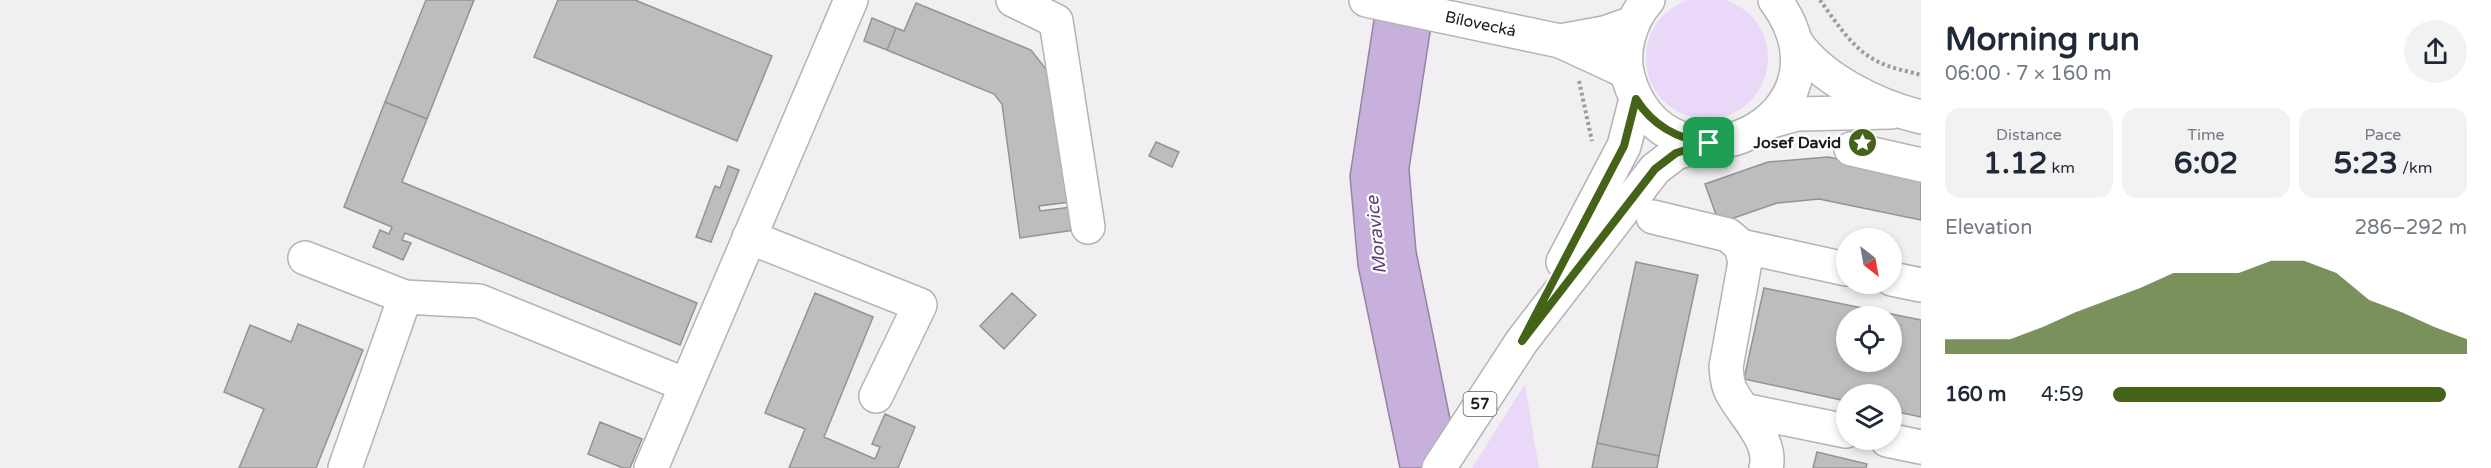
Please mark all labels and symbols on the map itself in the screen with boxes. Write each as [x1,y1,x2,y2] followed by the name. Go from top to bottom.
[1443,7,1518,41] street label: Bílovecká
[1683,117,1734,168] pin
[1846,127,1878,159] place icon: Josef David
[1753,133,1841,153] place label: Josef David
[1361,194,1391,275] water label: Moravice
[1836,228,1902,294] north arrow
[1464,392,1496,416] road number: 57

